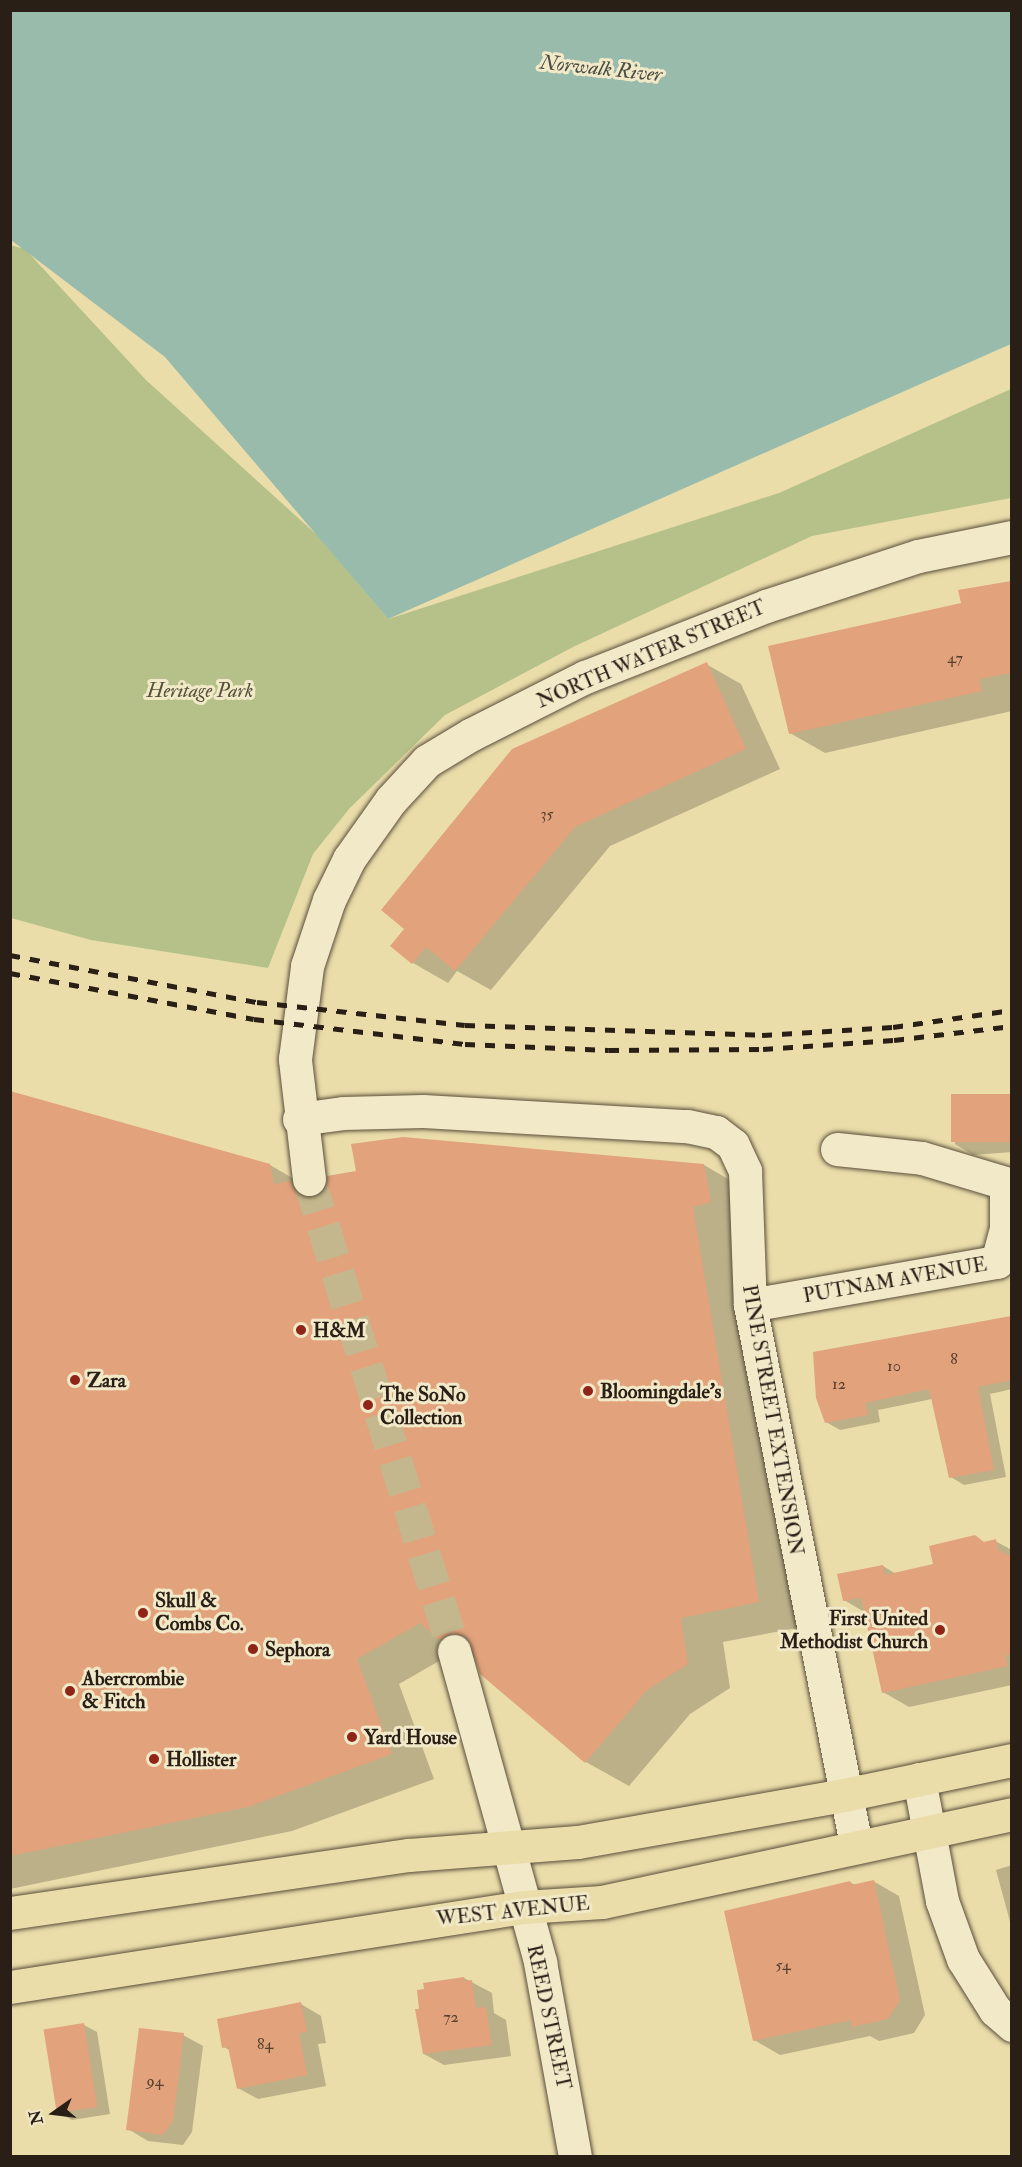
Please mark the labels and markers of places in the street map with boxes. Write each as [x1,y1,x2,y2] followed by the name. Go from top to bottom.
[313,1318,365,1342] place label: H&M
[294,1323,308,1337] marker: H&M
[87,1368,126,1392] place label: Zara
[68,1373,82,1387] marker: Zara
[600,1379,721,1403] place label: Bloomingdale's
[380,1382,466,1429] place label: The SoNo Collection
[581,1384,595,1398] marker: Bloomingdale's
[361,1398,375,1412] marker: The SoNo Collection
[155,1589,244,1636] place label: Skull & Combs Co.
[136,1606,150,1620] marker: Skull & Combs Co.
[780,1606,928,1653] place label: First United Methodist Church
[933,1623,947,1637] marker: First United Methodist Church
[265,1637,330,1661] place label: Sephora
[246,1642,260,1656] marker: Sephora
[82,1667,184,1714] place label: Abercrombie & Fitch
[63,1684,77,1698] marker: Abercrombie & Fitch
[364,1725,457,1749] place label: Yard House
[345,1730,359,1744] marker: Yard House
[166,1747,236,1771] place label: Hollister
[147,1752,161,1766] marker: Hollister

